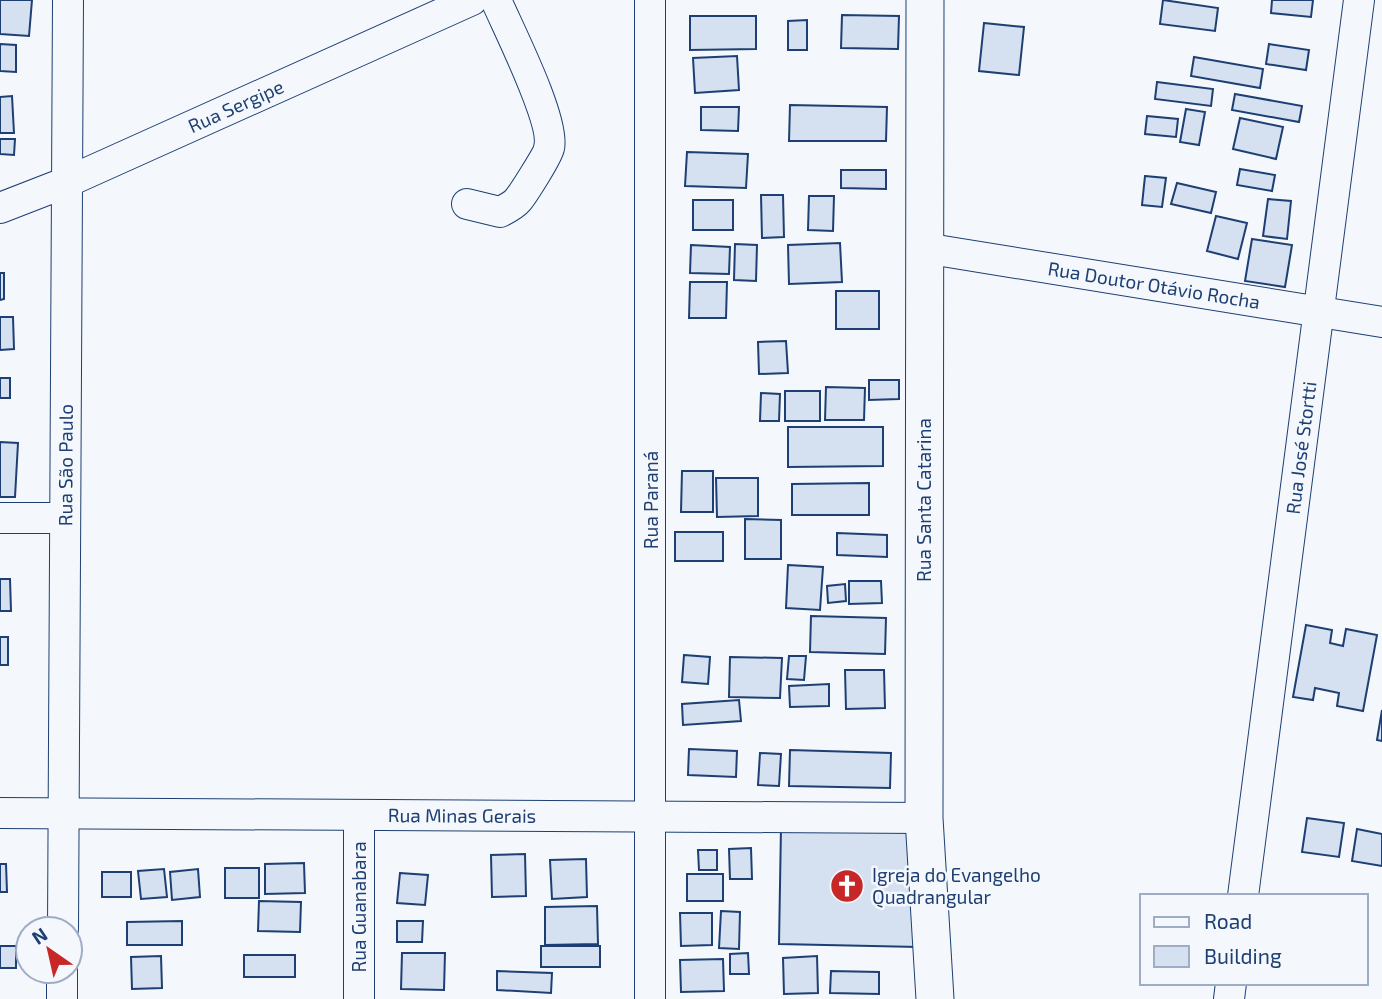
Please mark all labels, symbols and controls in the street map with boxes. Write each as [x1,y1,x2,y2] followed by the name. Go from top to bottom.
[184,74,287,137] street label: Rua Sergipe
[1046,256,1262,313] street label: Rua Doutor Otávio Rocha
[1281,380,1321,515] street label: Rua José Stortti
[53,404,77,526] street label: Rua São Paulo
[912,418,935,582] street label: Rua Santa Catarina
[639,451,662,549] street label: Rua Paraná
[388,803,536,827] street label: Rua Minas Gerais
[347,841,370,973] street label: Rua Guanabara
[872,863,1041,908] place label: Igreja do Evangelho Quadrangular
[828,867,866,905] church icon: Igreja do Evangelho Quadrangular
[1140,894,1368,985] legend
[1204,908,1252,933] text: Road
[14,915,84,985] north arrow
[27,922,51,949] text: N
[1204,943,1282,968] text: Building

